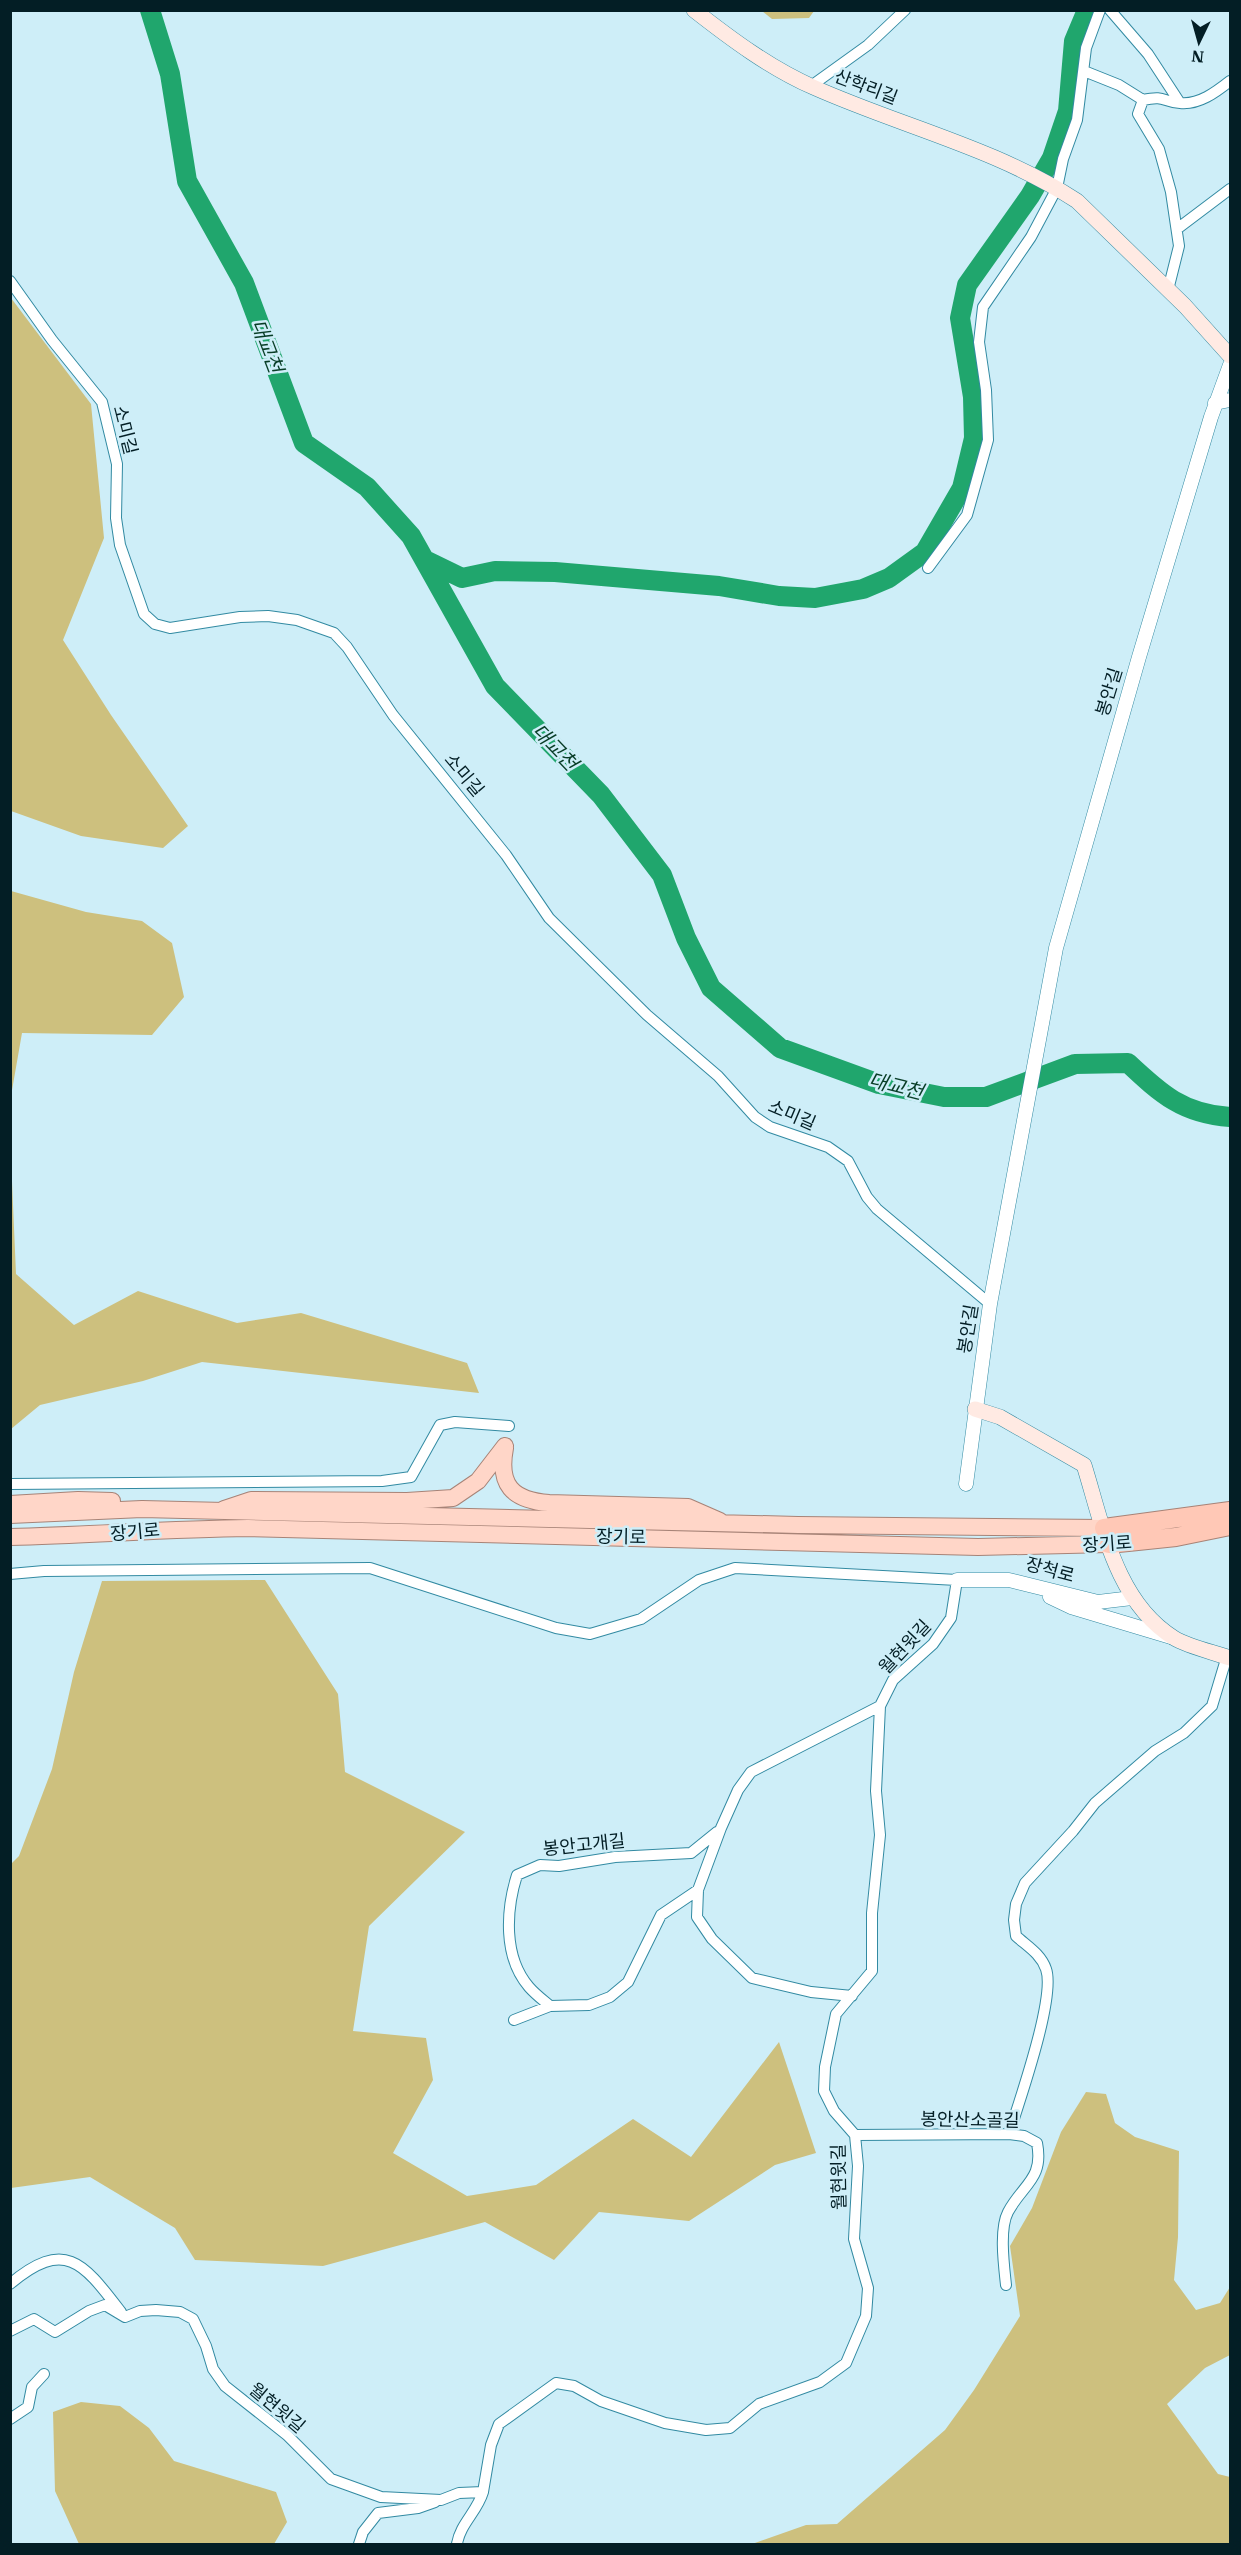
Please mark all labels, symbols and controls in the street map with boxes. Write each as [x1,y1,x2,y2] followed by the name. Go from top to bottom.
[1169,12,1229,72] north arrow
[1191,46,1205,67] text: N
[831,64,901,109] street label: 산학리길
[245,315,291,379] water label: 대교천
[108,403,143,457] street label: 소미길
[1090,665,1127,719] street label: 봉안길
[526,717,586,778] water label: 대교천
[440,748,489,801] street label: 소미길
[866,1066,929,1106] water label: 대교천
[765,1094,820,1135] street label: 소미길
[952,1303,983,1355] street label: 봉안길
[109,1518,161,1545] street label: 장기로
[596,1525,646,1548] street label: 장기로
[1081,1530,1133,1557] street label: 장기로
[1023,1552,1077,1587] street label: 장척로
[874,1615,936,1679] street label: 월현윗길
[542,1829,626,1860] street label: 봉안고개길
[920,2107,1020,2132] street label: 봉안산소골길
[826,2144,851,2210] street label: 월현윗길
[245,2378,310,2438] street label: 월현윗길

